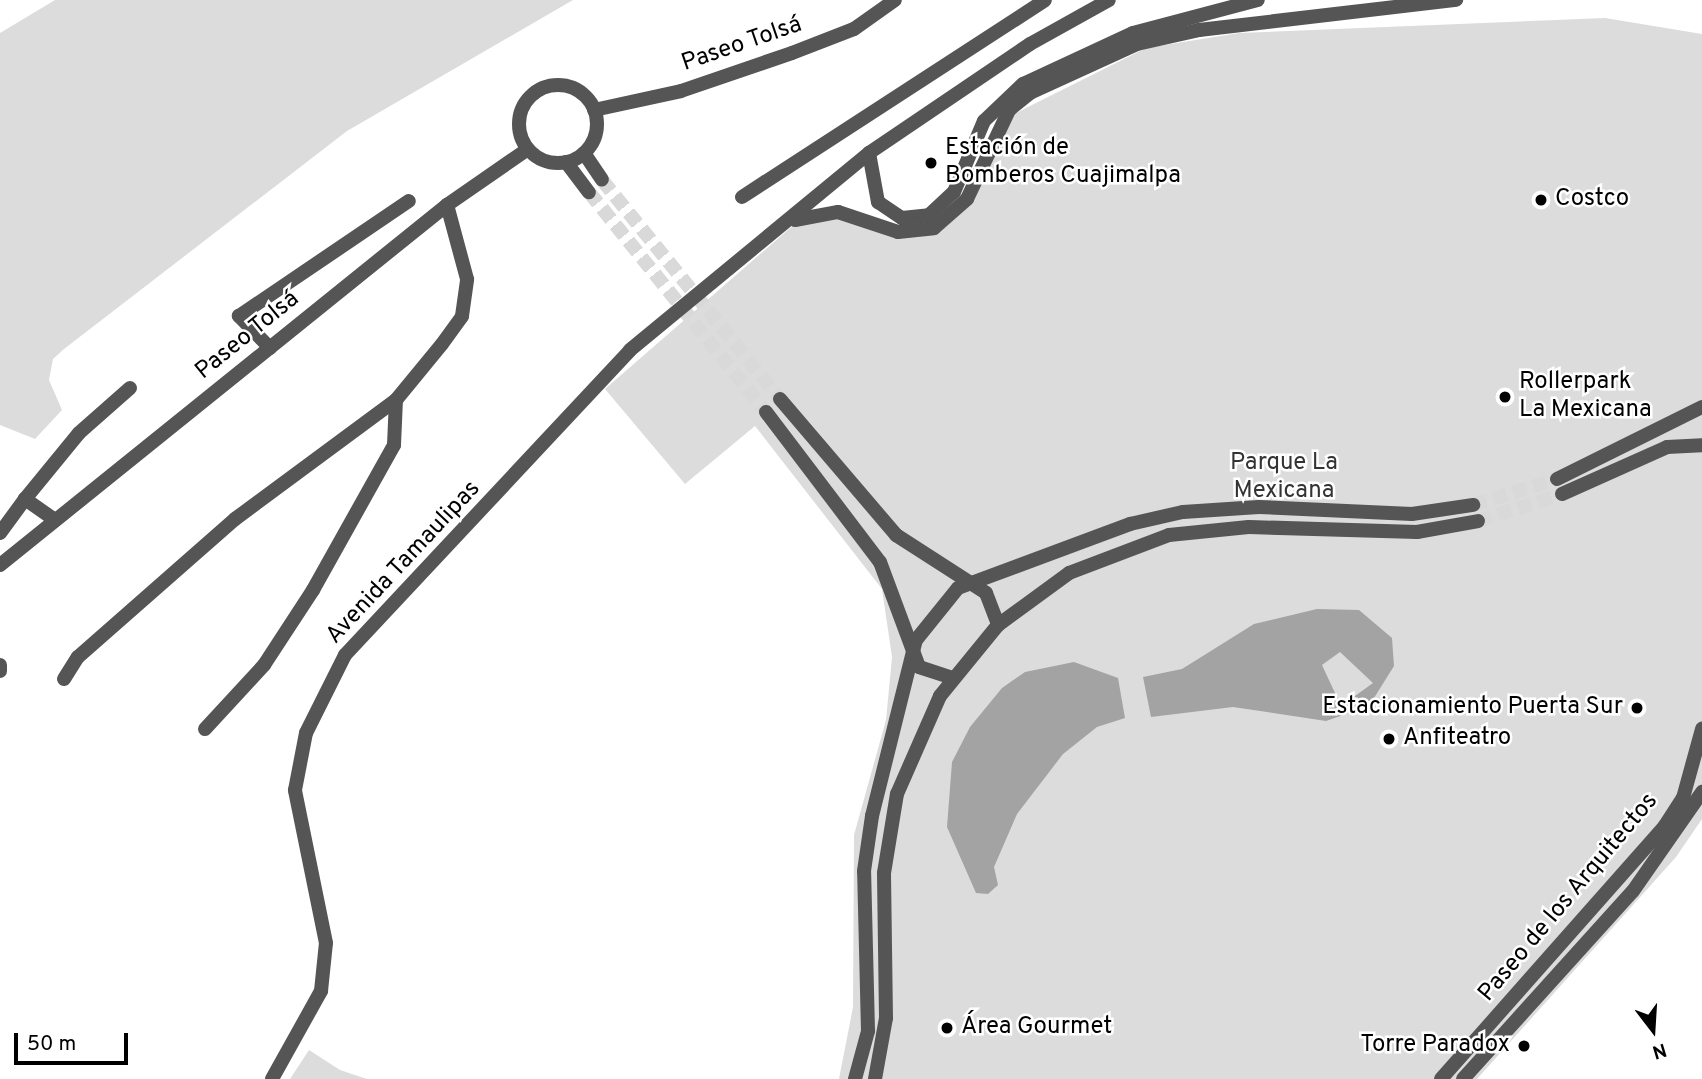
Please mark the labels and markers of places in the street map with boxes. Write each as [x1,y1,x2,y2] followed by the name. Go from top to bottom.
[945,135,1181,191] place label: Estación de Bomberos Cuajimalpa
[923,155,939,171] marker: Estación de Bomberos Cuajimalpa
[1555,186,1629,214] place label: Costco
[1533,192,1549,208] marker: Costco
[1519,369,1652,425] place label: Rollerpark La Mexicana
[1497,389,1513,405] marker: Rollerpark La Mexicana
[1322,694,1623,722] place label: Estacionamiento Puerta Sur
[1629,700,1645,716] marker: Estacionamiento Puerta Sur
[1403,725,1511,753] place label: Anfiteatro
[1381,731,1397,747] marker: Anfiteatro
[961,1014,1112,1042] place label: Área Gourmet
[939,1020,955,1036] marker: Área Gourmet
[1360,1032,1510,1060] place label: Torre Paradox
[1516,1038,1532,1054] marker: Torre Paradox

